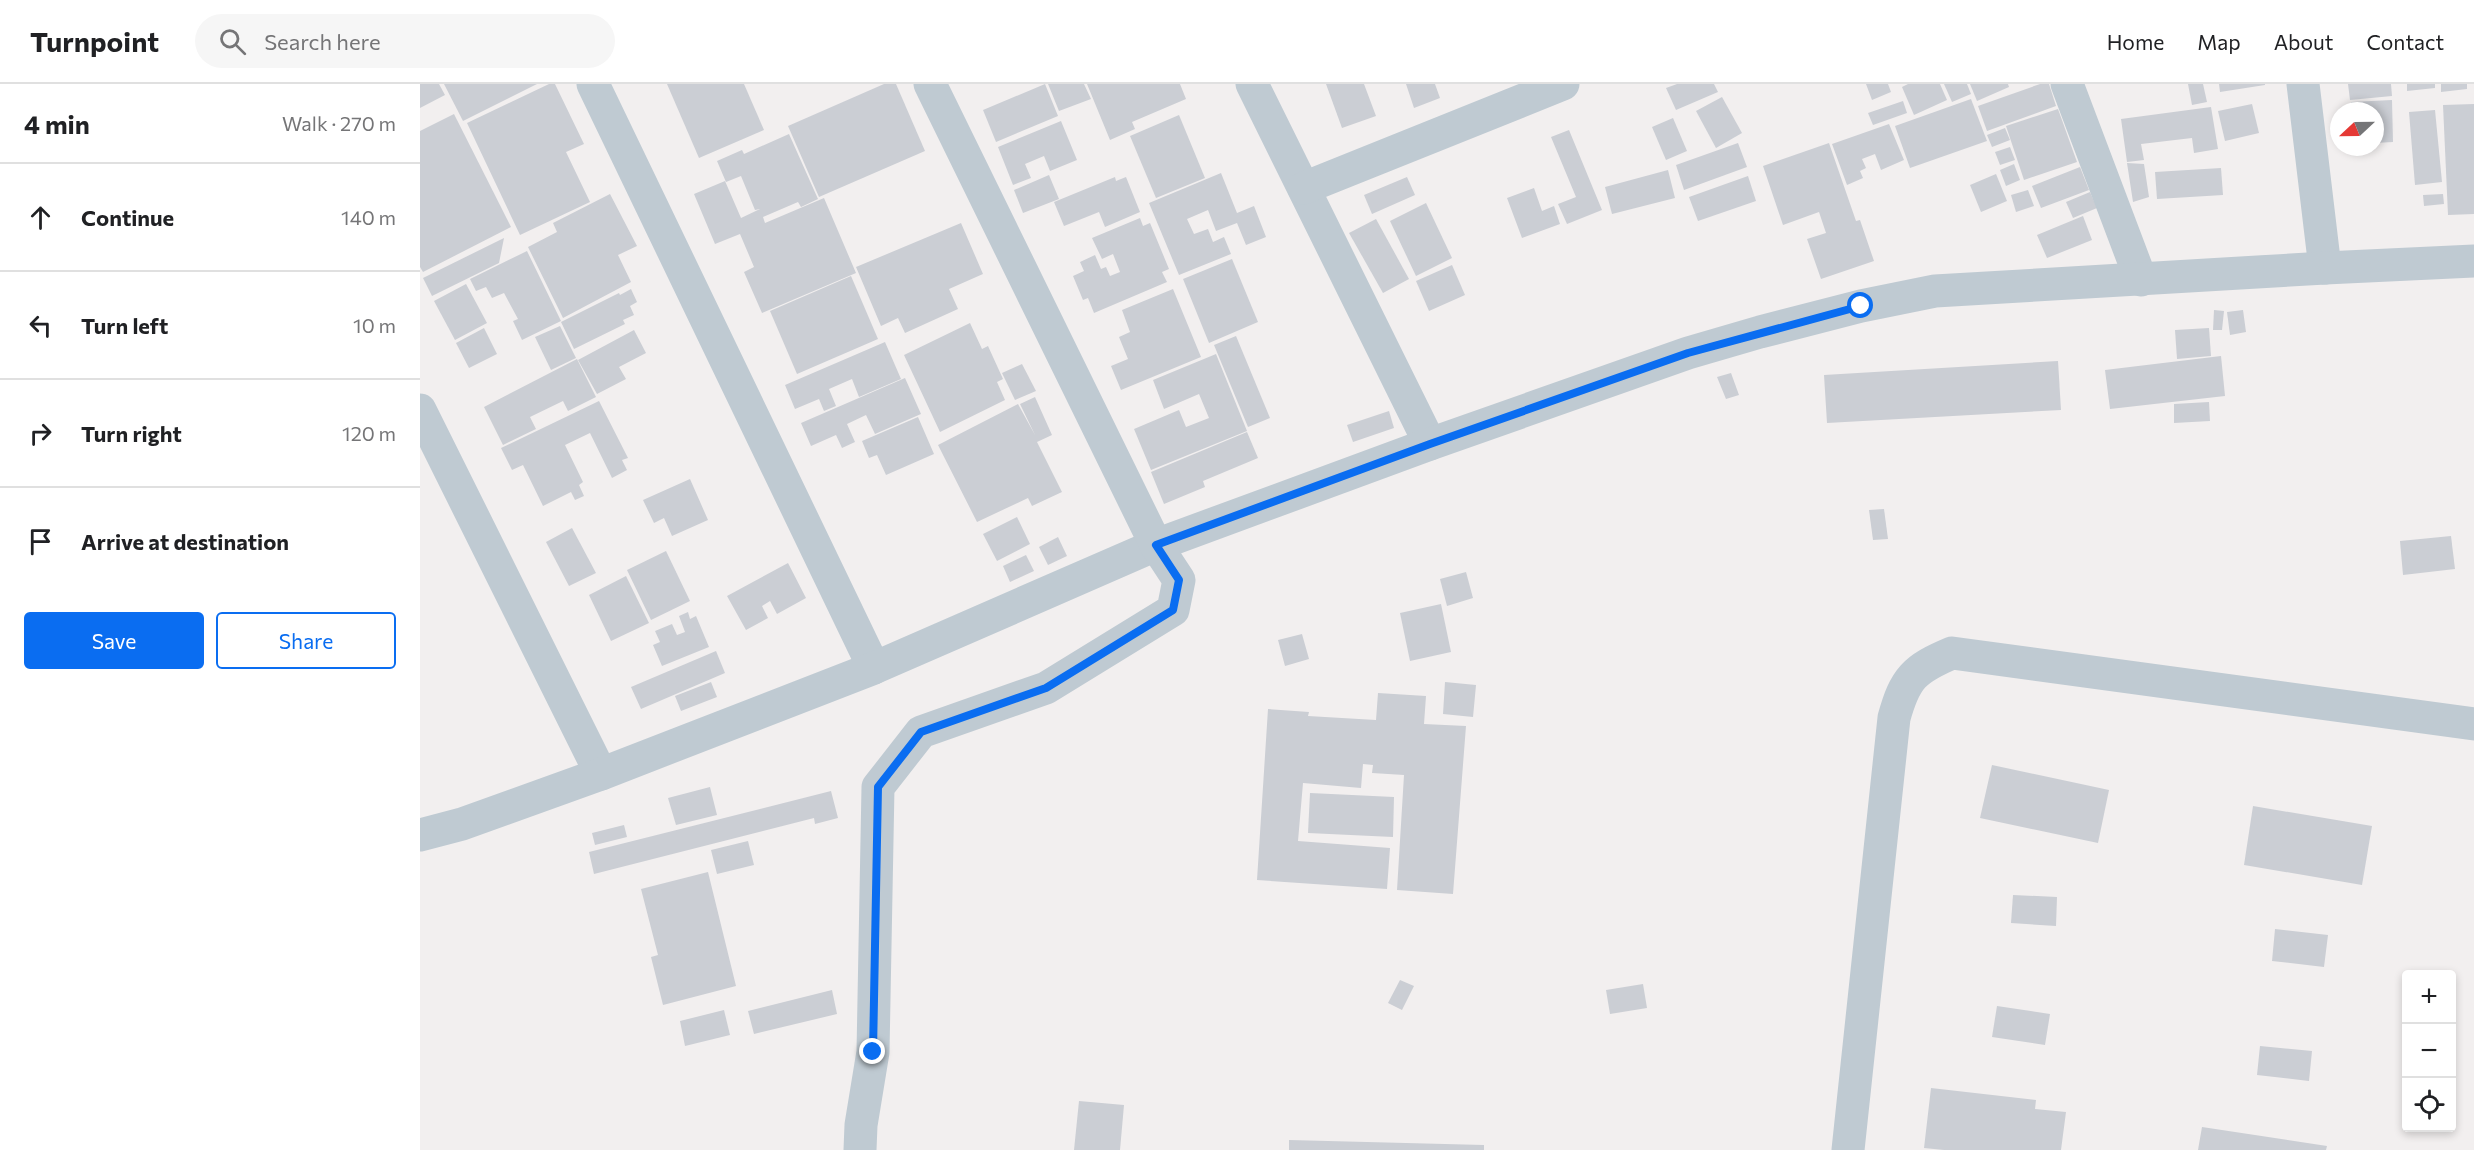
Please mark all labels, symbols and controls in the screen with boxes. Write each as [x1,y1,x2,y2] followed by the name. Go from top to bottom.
[195,14,615,68] search box
[30,24,159,58] text: Turnpoint
[216,25,249,58] icon: search
[264,28,381,55] text: Search here
[2107,29,2164,54] text: Home
[2197,29,2241,54] text: Map
[2274,29,2333,54] text: About
[2366,29,2444,54] text: Contact
[2330,102,2384,156] north arrow
[24,108,90,139] text: 4 min
[282,111,396,135] text: Walk · 270 m
[24,201,57,234] icon: ahead
[81,204,174,231] text: Continue
[341,205,396,229] text: 140 m
[1847,292,1873,318] route start
[24,309,57,342] icon: left
[81,312,168,339] text: Turn left
[353,313,396,337] text: 10 m
[24,417,57,450] icon: right
[81,420,182,447] text: Turn right
[342,421,396,445] text: 120 m
[24,525,57,558] icon: arrive
[81,528,289,555] text: Arrive at destination
[24,612,204,669] button: Save
[216,612,396,669] button: Share
[2402,970,2456,1132] map controls
[2402,970,2456,1024] button: +
[2402,1024,2456,1078] button: −
[859,1038,885,1064] route end
[2402,1078,2456,1132] button: locate

